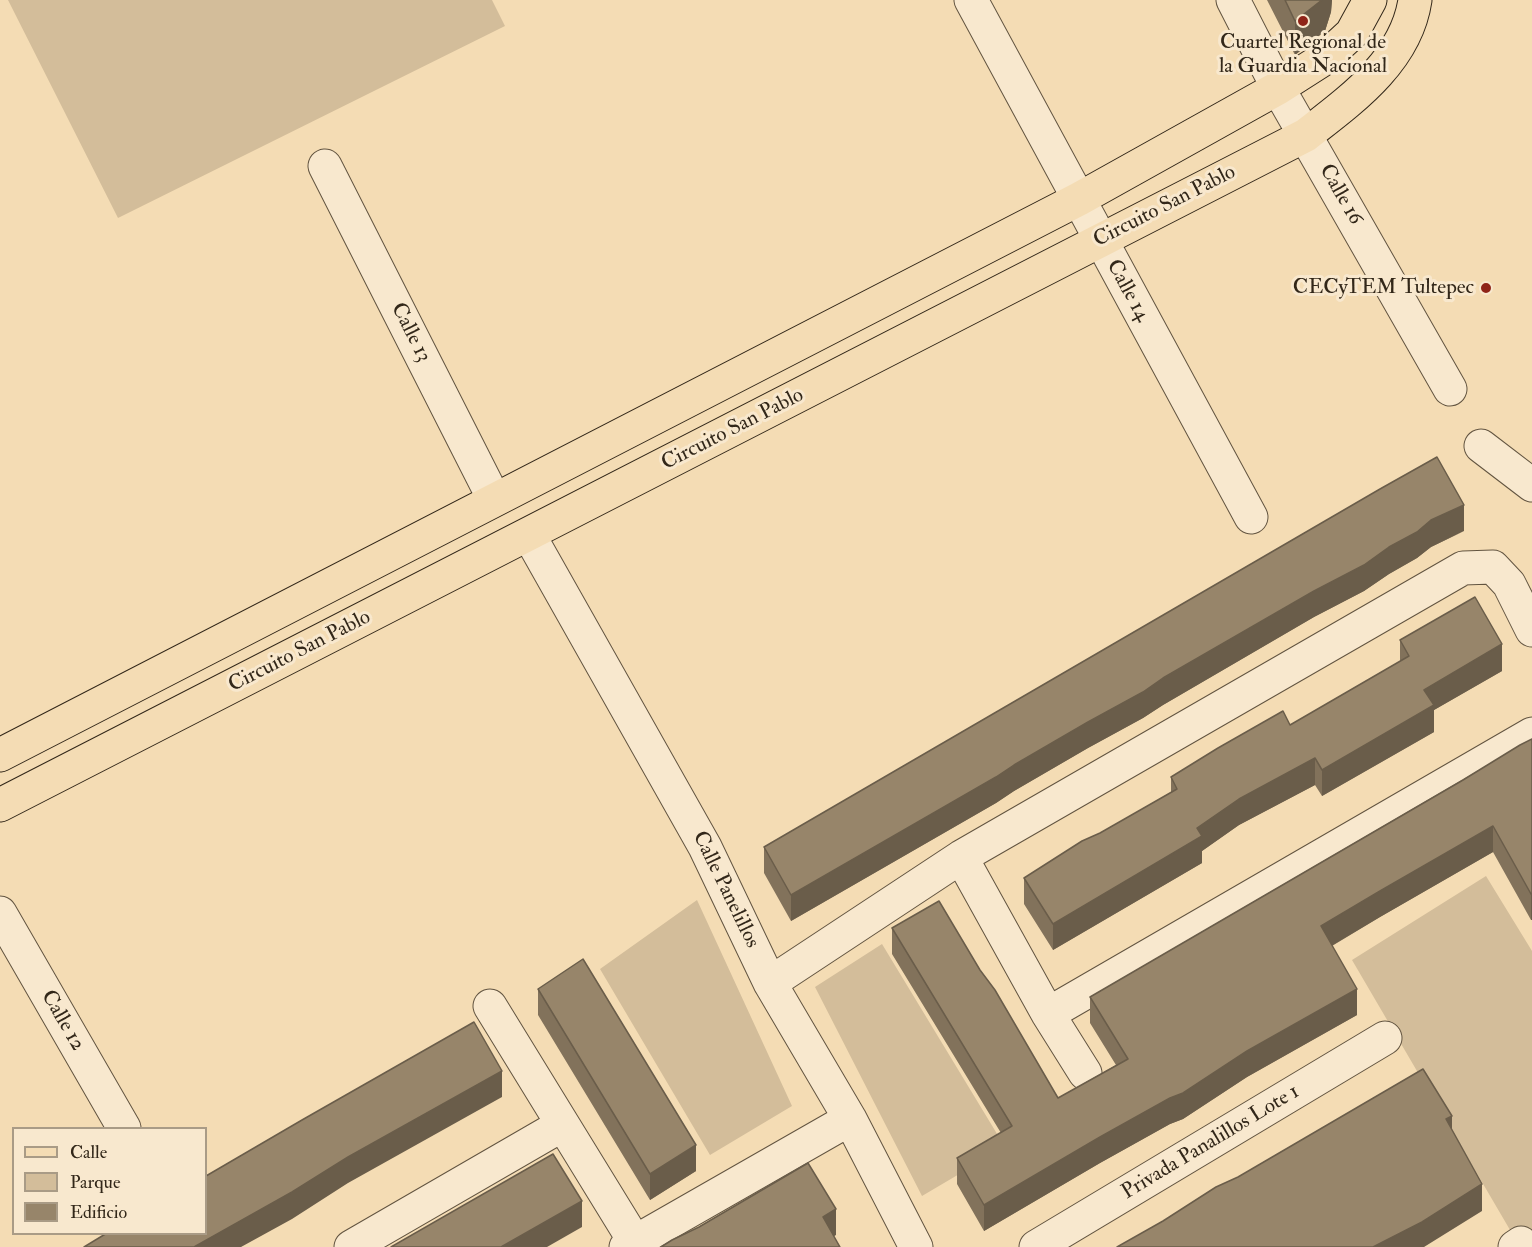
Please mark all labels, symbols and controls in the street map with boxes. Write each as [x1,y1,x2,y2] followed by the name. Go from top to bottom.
[1296,14,1310,28] marker: Cuartel Regional de la Guardia Nacional
[1219,30,1387,80] place label: Cuartel Regional de la Guardia Nacional
[1090,160,1240,254] street label: Circuito San Pablo
[1313,160,1367,230] street label: Calle 16
[1100,256,1154,326] street label: Calle 14
[1293,275,1474,301] place label: CECyTEM Tultepec
[1479,281,1493,295] marker: CECyTEM Tultepec
[384,299,436,367] street label: Calle 13
[658,383,808,477] street label: Circuito San Pablo
[225,605,375,699] street label: Circuito San Pablo
[686,828,764,952] street label: Calle Panelillos
[35,986,89,1056] street label: Calle 12
[1118,1080,1304,1206] street label: Privada Panalillos Lote 1
[12,1127,207,1235] legend
[70,1141,107,1164] text: Calle
[70,1171,120,1194] text: Parque
[70,1201,127,1224] text: Edificio

